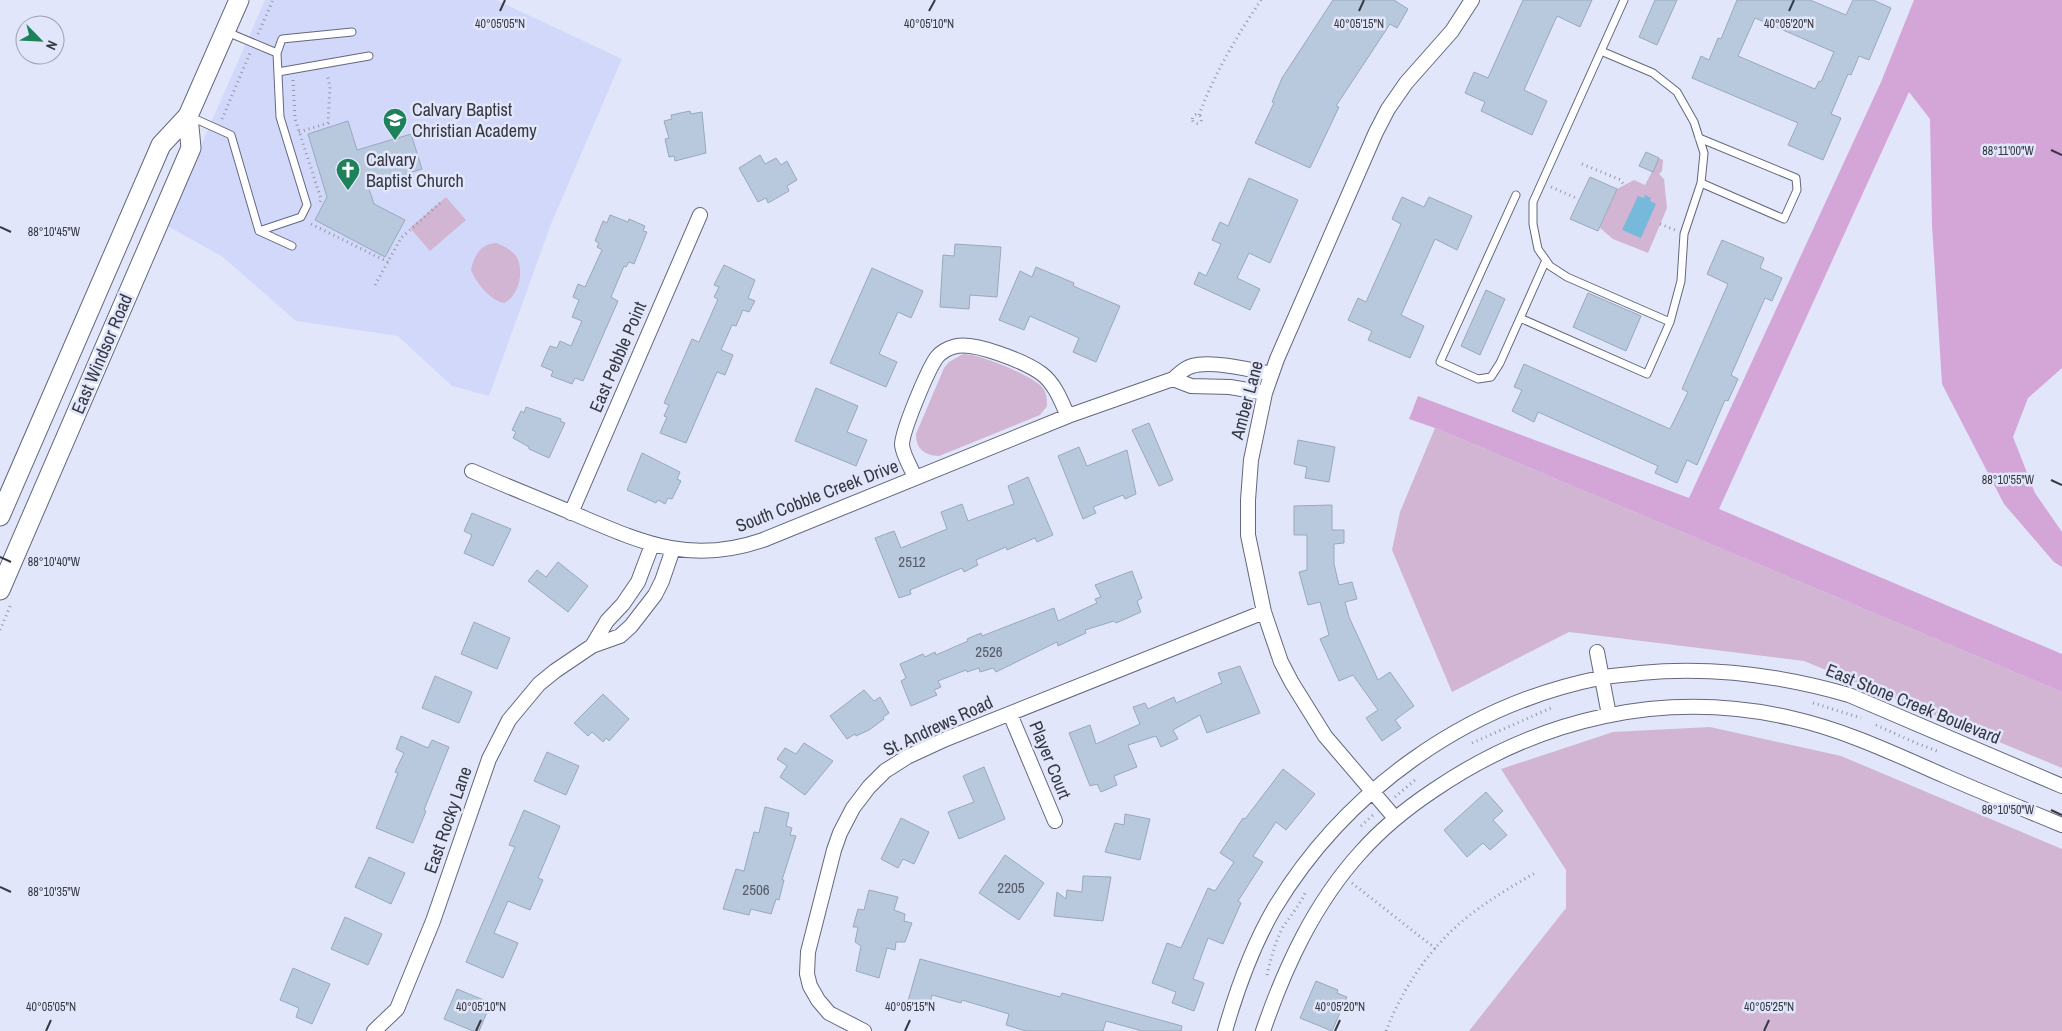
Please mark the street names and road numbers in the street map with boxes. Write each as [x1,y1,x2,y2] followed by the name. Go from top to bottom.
[65,290,138,418] street label: East Windsor Road
[583,298,652,416] street label: East Pebble Point
[1224,358,1269,443] street label: Amber Lane
[732,453,902,538] street label: South Cobble Creek Drive
[1822,657,2004,750] street label: East Stone Creek Boulevard
[879,689,997,762] street label: St. Andrews Road
[1024,717,1077,803] street label: Player Court
[418,763,478,877] street label: East Rocky Lane

